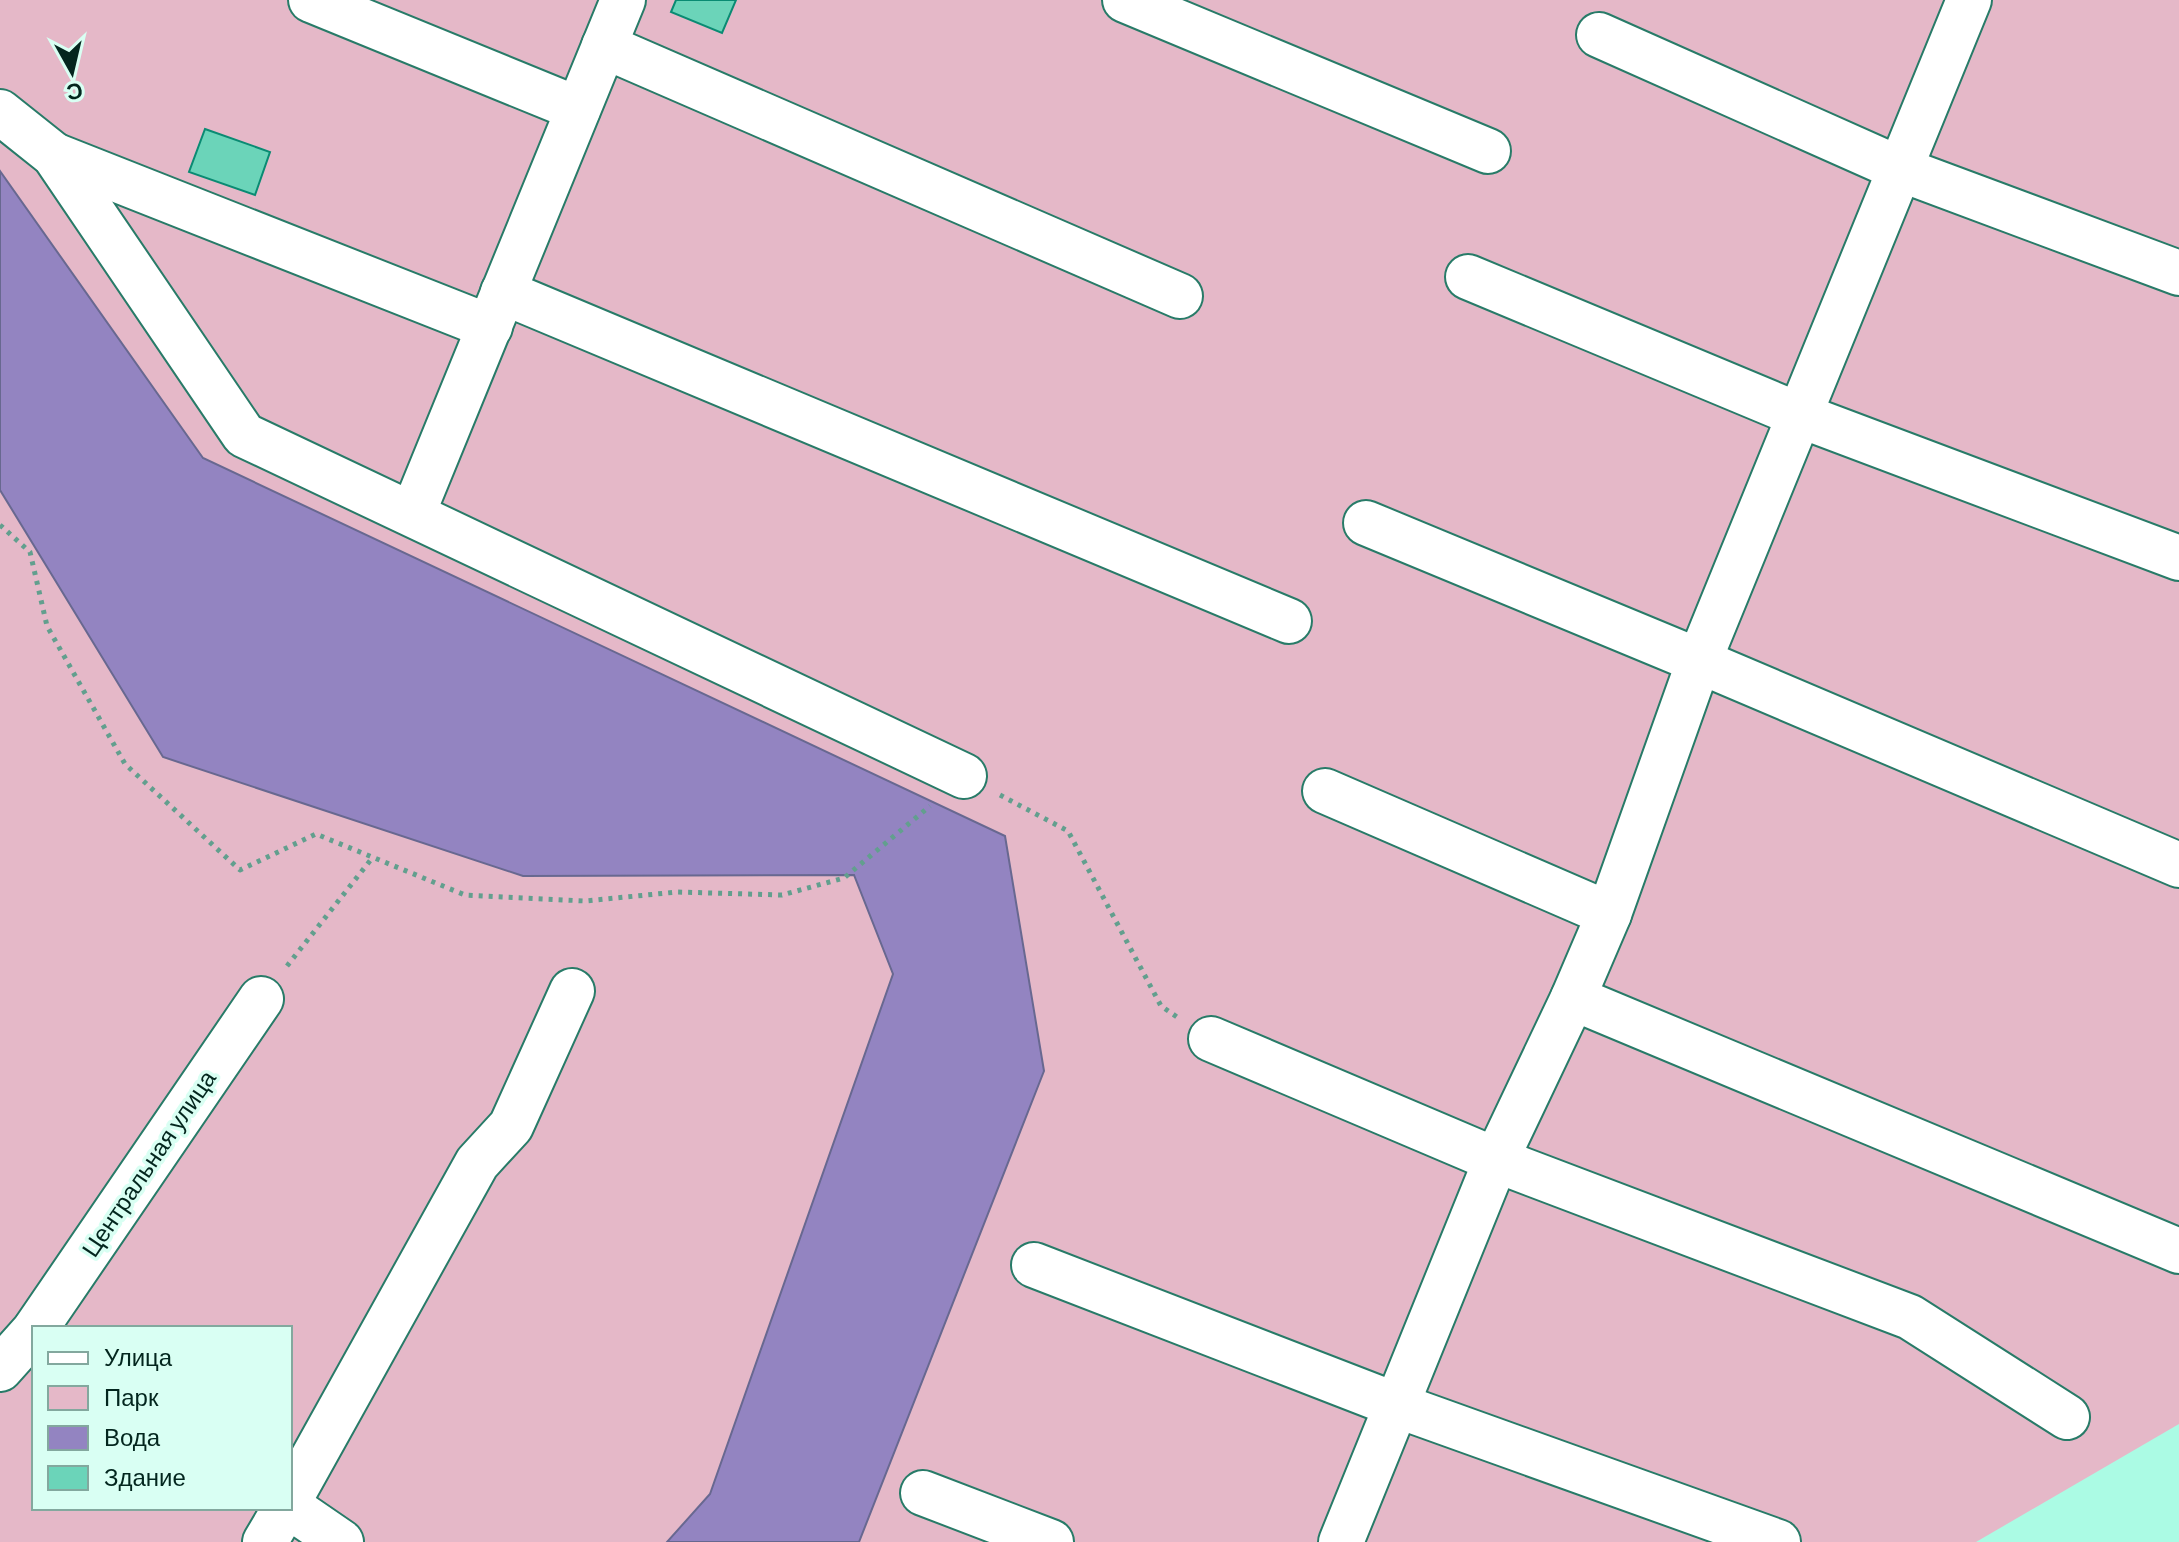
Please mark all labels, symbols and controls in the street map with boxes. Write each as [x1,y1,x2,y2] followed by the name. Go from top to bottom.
[32,32,112,112] north arrow
[65,79,85,107] text: С
[75,1064,222,1262] street label: Центральная улица
[32,1326,292,1510] legend
[104,1342,173,1371] text: Улица
[104,1382,159,1411] text: Парк
[104,1422,161,1451] text: Вода
[104,1462,186,1491] text: Здание

